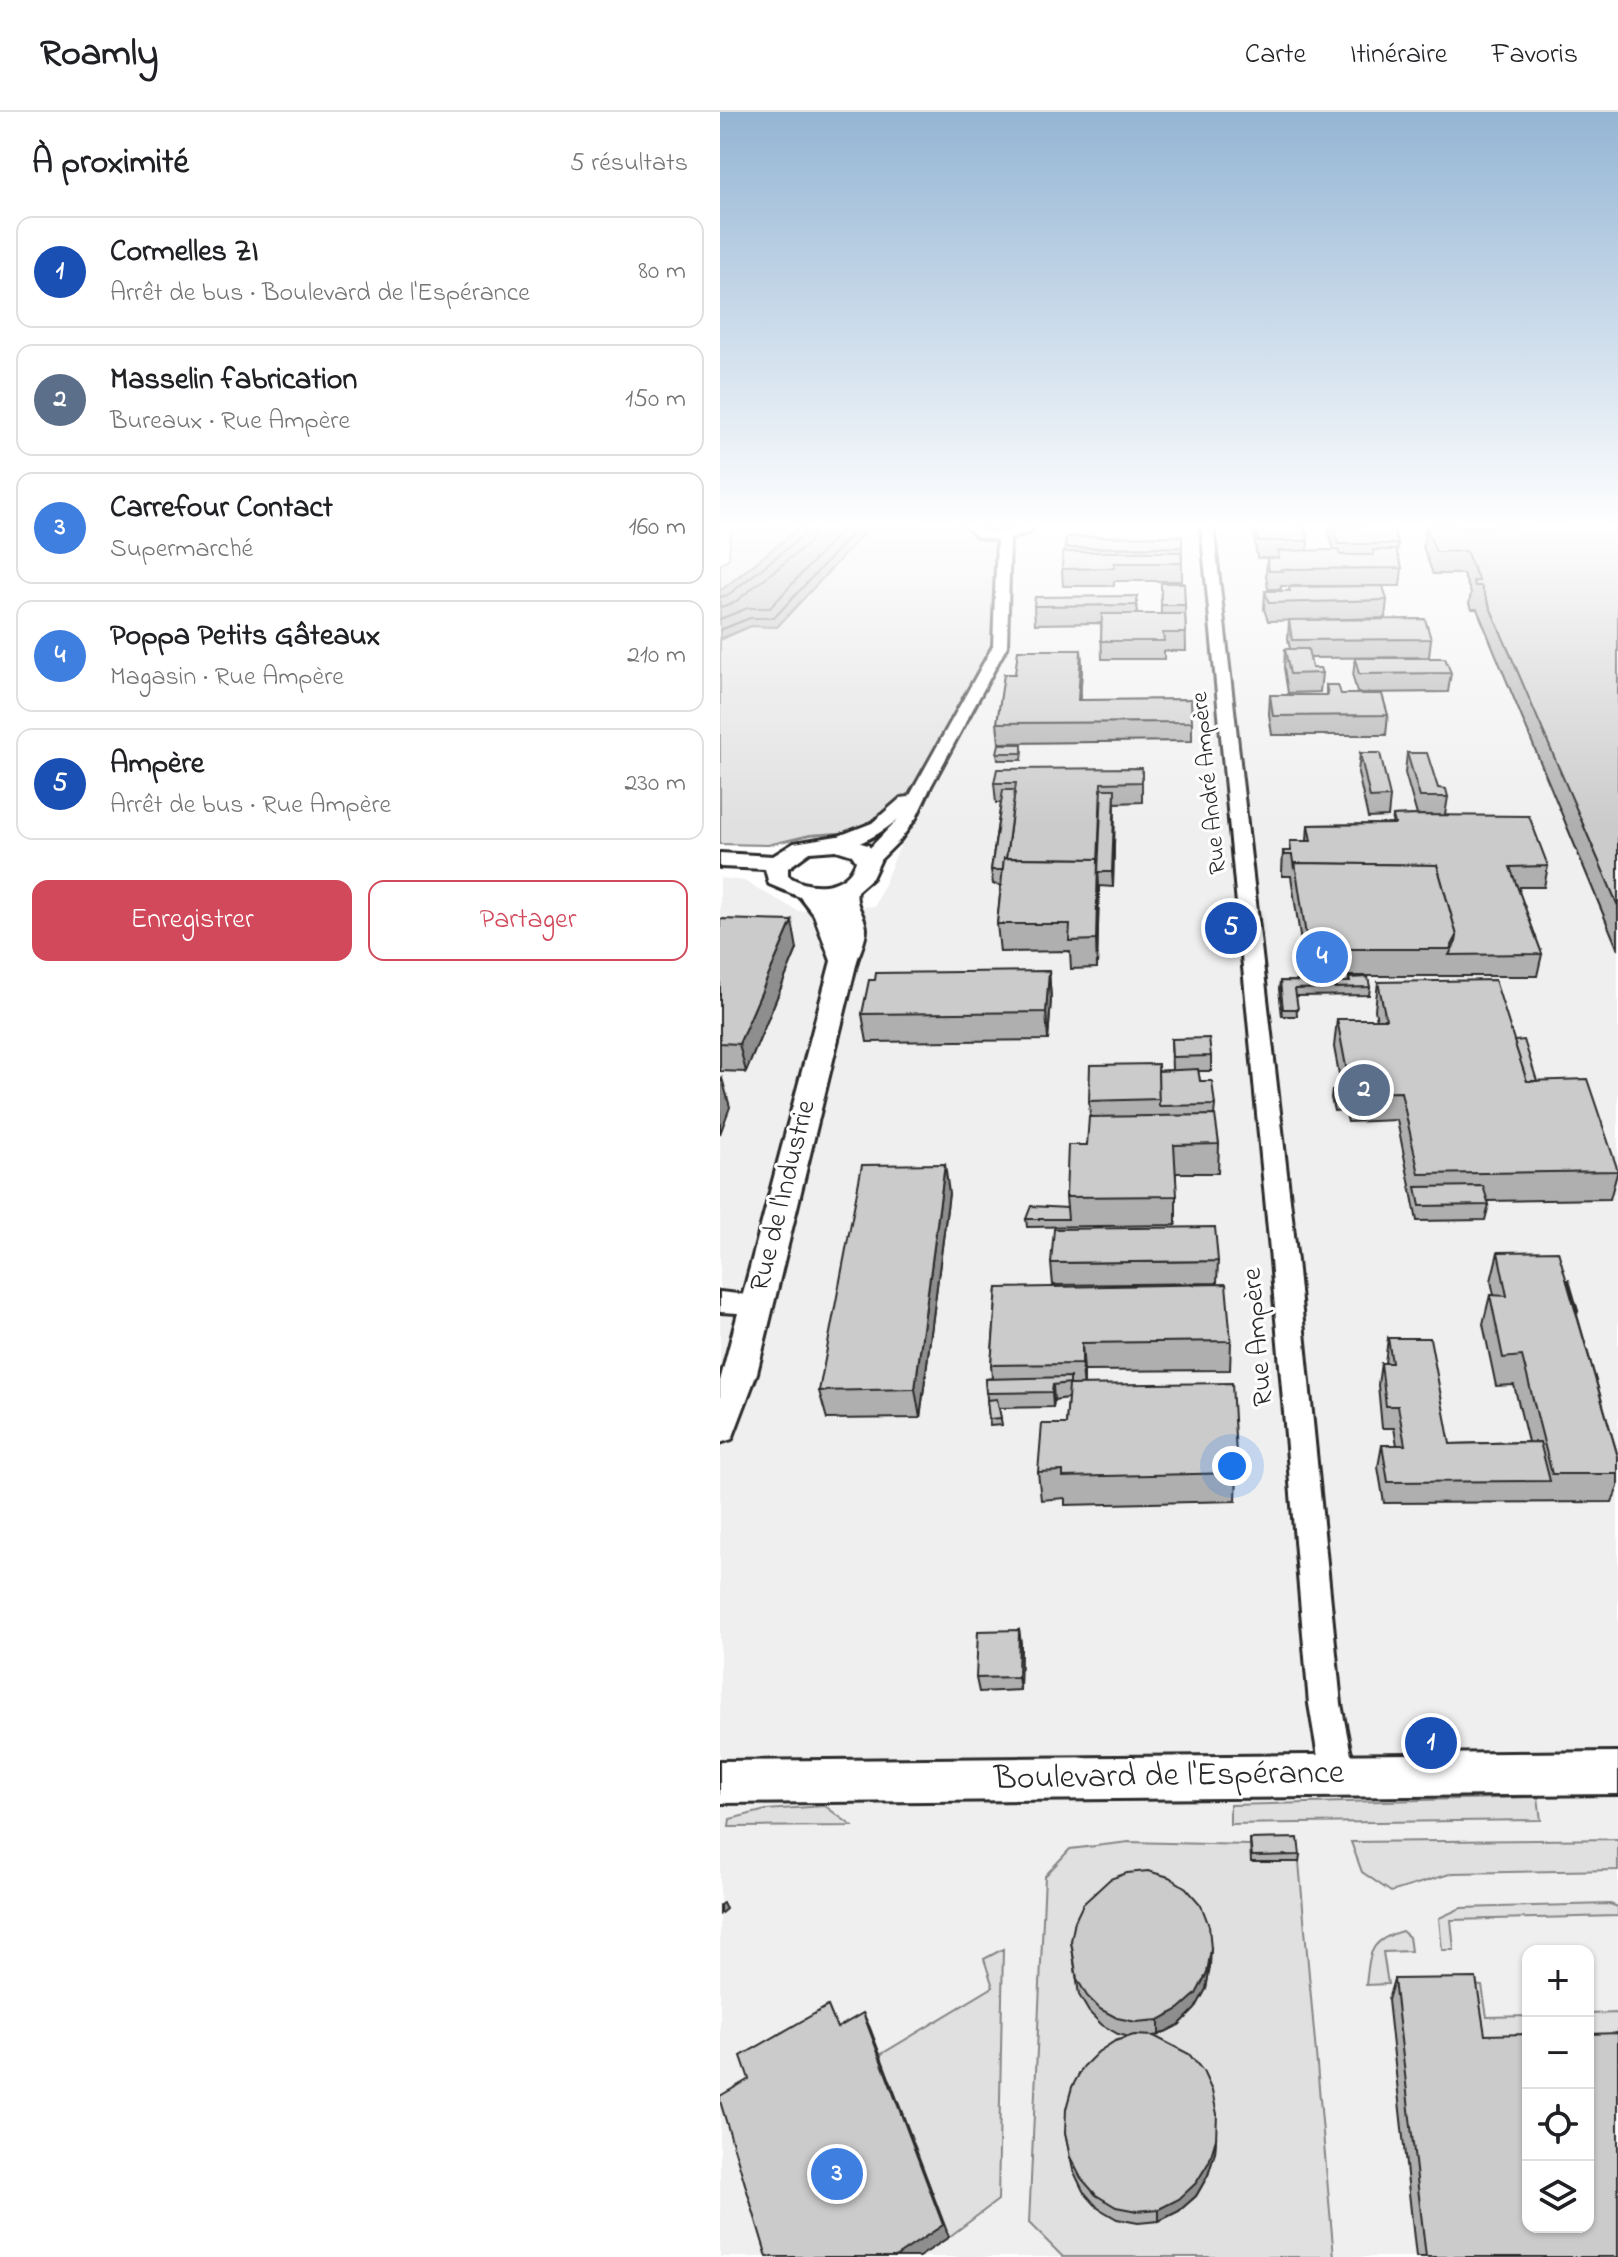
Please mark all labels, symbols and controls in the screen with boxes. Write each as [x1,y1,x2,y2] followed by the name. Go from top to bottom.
[40,27,158,83] text: Roamly
[1245,35,1306,76] text: Carte
[1350,35,1447,76] text: Itinéraire
[1491,35,1578,76] text: Favoris
[32,139,189,189] text: À proximité
[570,145,688,183] text: 5 résultats
[110,231,258,275] text: Cormelles ZI
[56,253,64,291] text: 1
[638,253,686,291] text: 80 m
[110,275,530,313] text: Arrêt de bus · Boulevard de l'Espérance
[110,359,357,403] text: Masselin fabrication
[54,381,66,419] text: 2
[625,381,686,419] text: 150 m
[110,403,350,441] text: Bureaux · Rue Ampère
[110,487,333,531] text: Carrefour Contact
[55,509,65,547] text: 3
[628,509,686,547] text: 160 m
[110,531,253,569] text: Supermarché
[110,615,380,659] text: Poppa Petits Gâteaux
[55,637,65,675] text: 4
[627,637,686,675] text: 210 m
[110,659,344,697] text: Magasin · Rue Ampère
[1183,690,1237,876] street label: Rue André Ampère
[110,743,204,787] text: Ampère
[53,765,67,803] text: 5
[624,765,686,803] text: 230 m
[110,787,391,825] text: Arrêt de bus · Rue Ampère
[32,880,352,961] button: Enregistrer
[368,880,688,961] button: Partager
[1205,898,1257,958] pin: 5
[1296,927,1348,987] pin: 4
[1338,1060,1390,1120] pin: 2
[740,1096,828,1296] street label: Rue de l'Industrie
[1232,1266,1285,1408] street label: Rue Ampère
[1212,1446,1252,1486] your location
[1405,1713,1457,1773] pin: 1
[992,1749,1345,1805] street label: Boulevard de l'Espérance
[1522,1945,1594,2233] map controls
[1522,1945,1594,2017] button: +
[1522,2017,1594,2089] button: −
[1522,2089,1594,2161] button: locate
[811,2144,863,2204] pin: 3
[1522,2161,1594,2233] button: layers

